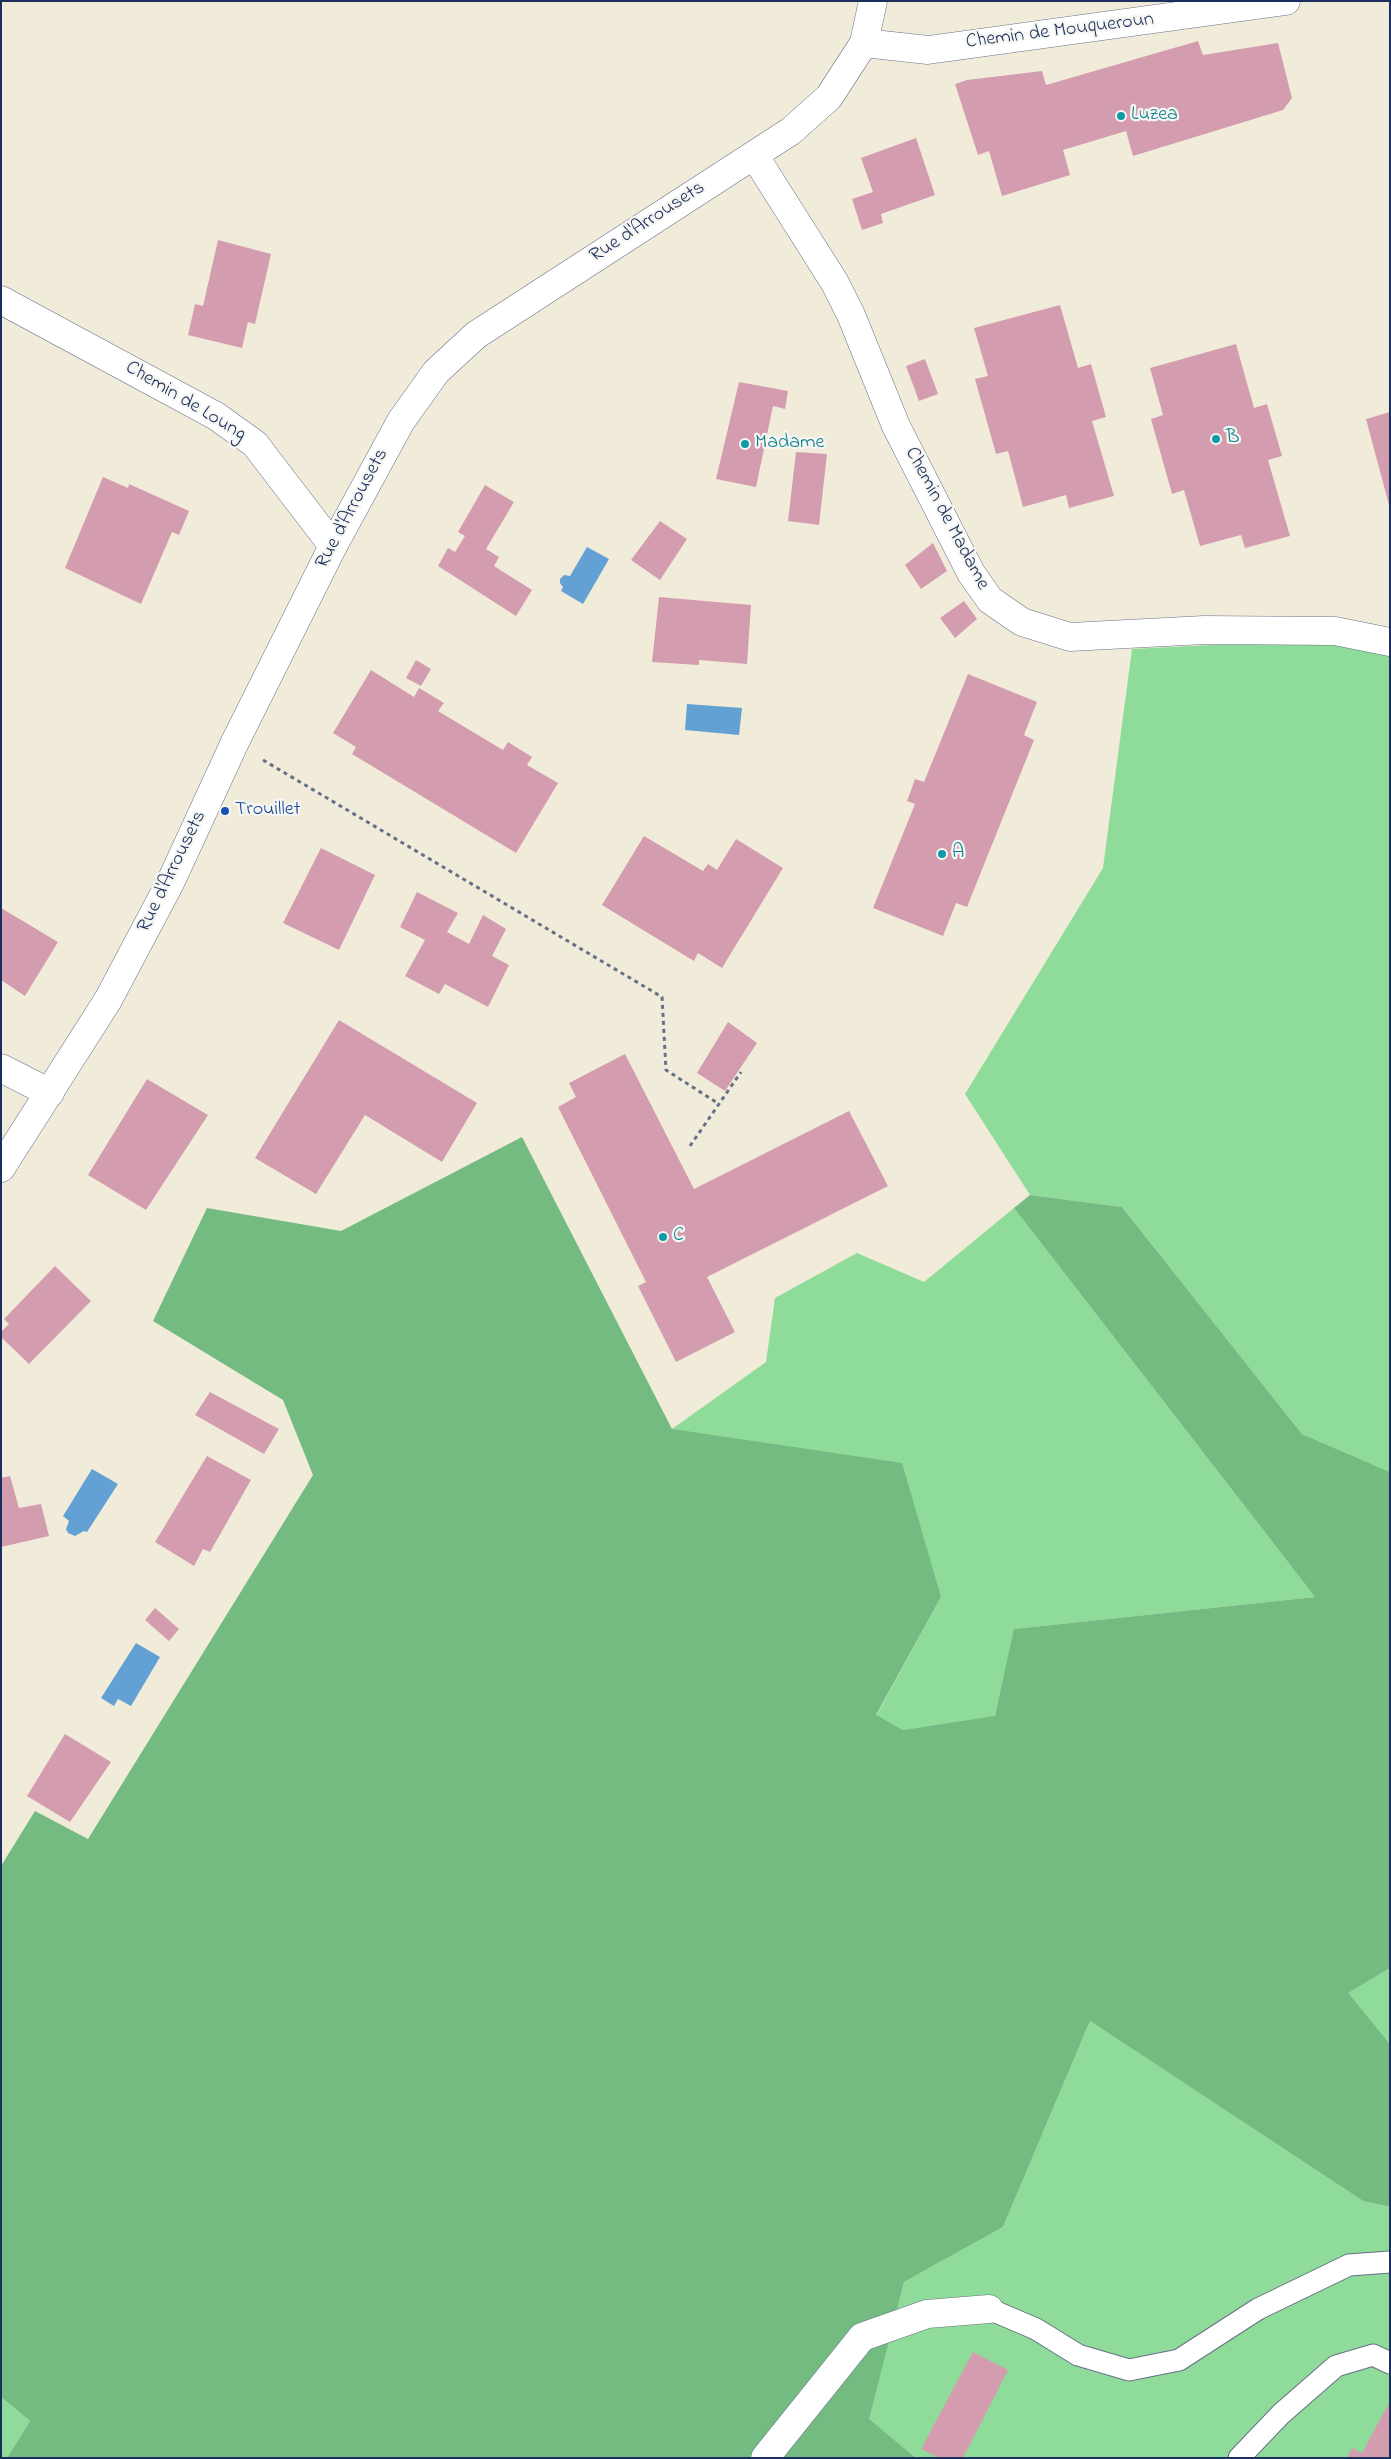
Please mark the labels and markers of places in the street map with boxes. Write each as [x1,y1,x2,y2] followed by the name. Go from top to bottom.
[1131,104,1178,128] place label: Luzea
[1115,110,1127,122] marker: Luzea
[1226,427,1239,451] place label: B
[755,432,824,456] place label: Madame
[1210,433,1222,445] marker: B
[739,438,751,450] marker: Madame
[235,799,300,823] place label: Trouillet
[219,805,231,817] marker: Trouillet
[952,842,964,866] place label: A
[936,848,948,860] marker: A
[673,1225,684,1249] place label: C
[657,1231,669,1243] marker: C

